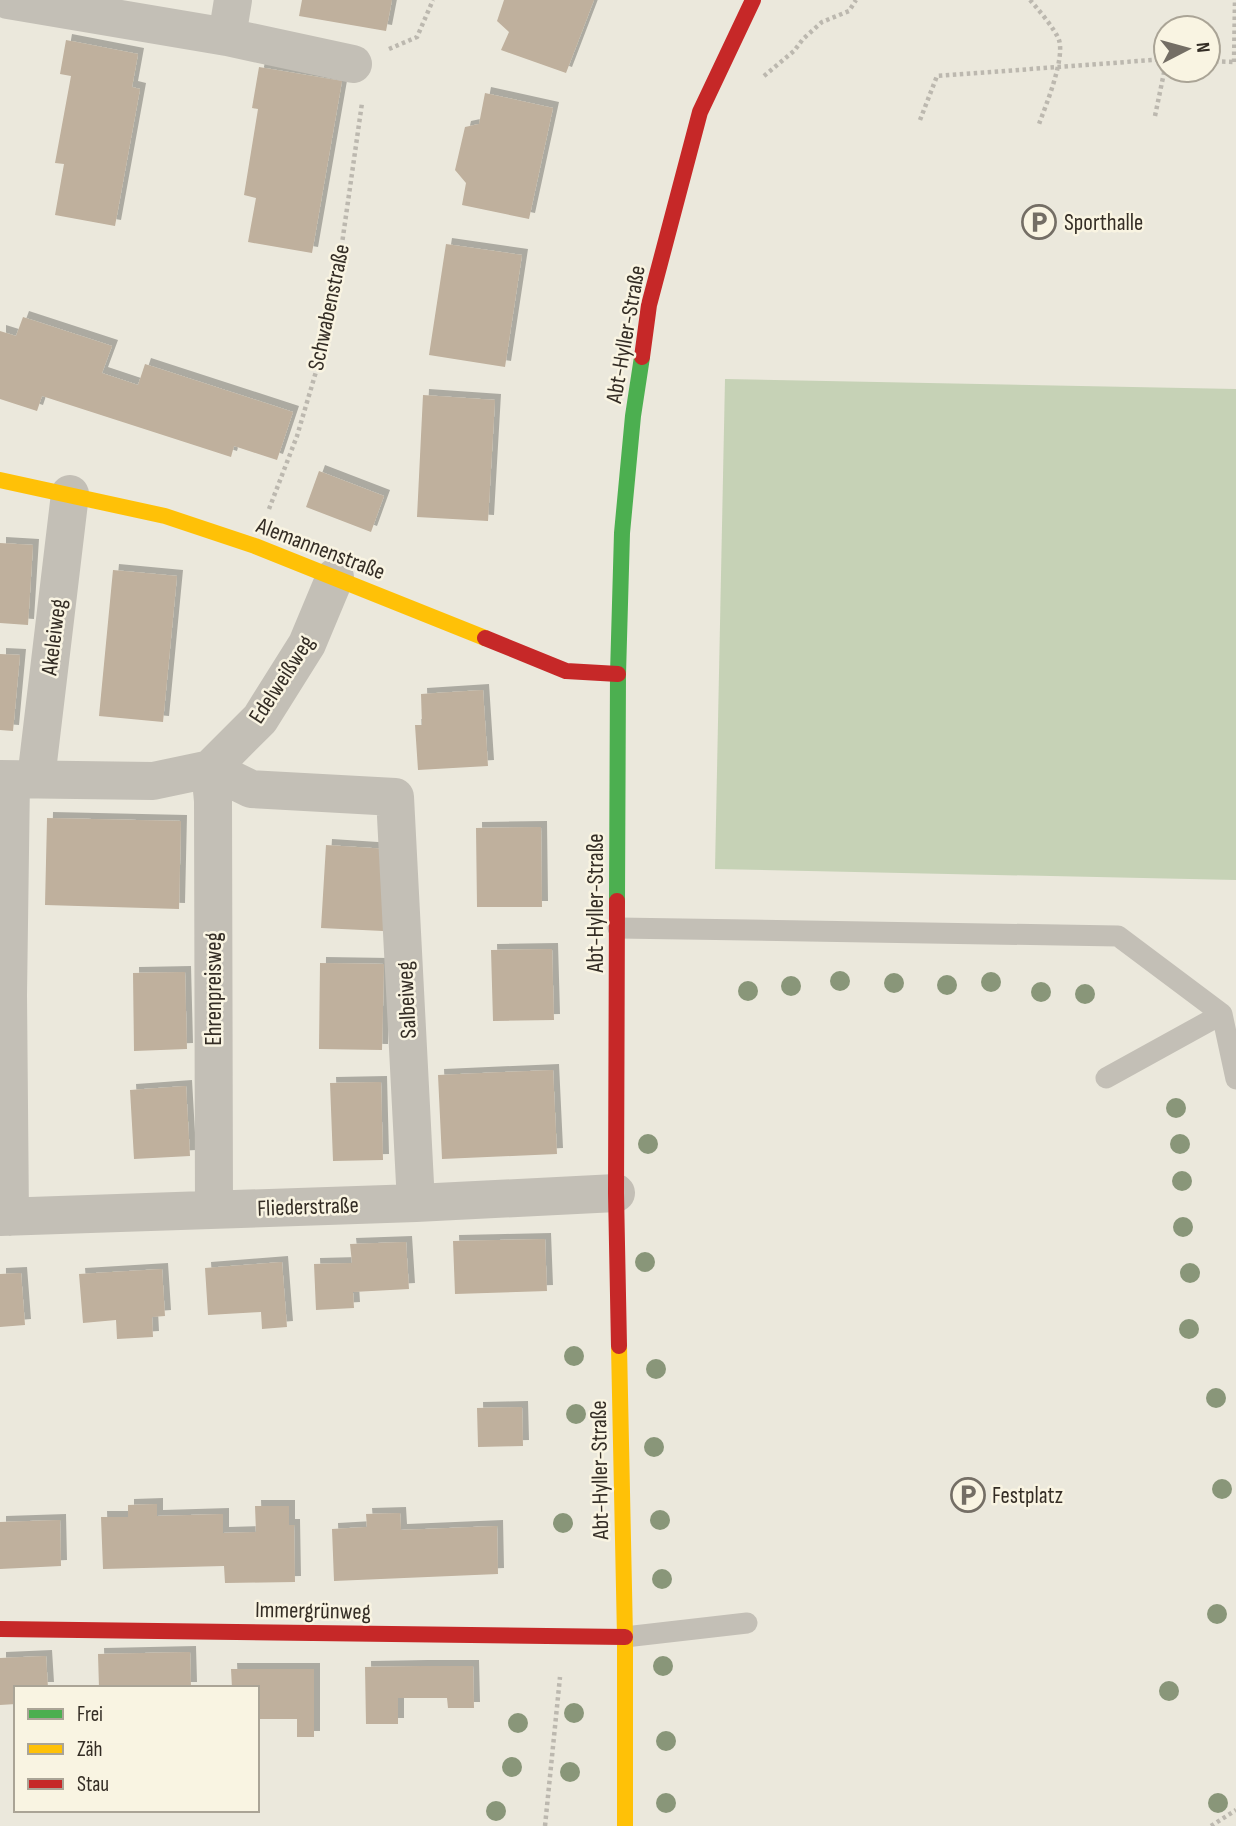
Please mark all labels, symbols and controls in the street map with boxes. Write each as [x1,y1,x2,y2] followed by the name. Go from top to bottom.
[1152,14,1222,84] north arrow
[1190,41,1214,54] text: N
[1020,203,1058,241] parking icon: Sporthalle
[1064,209,1143,237] place label: Sporthalle
[302,242,356,373] street label: Schwabenstraße
[600,263,652,406] street label: Abt-Hyller-Straße
[252,511,389,586] street label: Alemannenstraße
[35,597,73,678] street label: Akeleiweg
[243,630,321,729] street label: Edelweißweg
[582,833,610,974] street label: Abt-Hyller-Straße
[200,932,228,1046] street label: Ehrenpreisweg
[391,961,423,1039] street label: Salbeiweg
[257,1191,359,1223] street label: Fliederstraße
[585,1400,615,1541] street label: Abt-Hyller-Straße
[949,1476,987,1514] parking icon: Festplatz
[992,1482,1063,1510] place label: Festplatz
[255,1596,371,1626] street label: Immergrünweg
[14,1686,259,1812] legend
[77,1702,103,1727] text: Frei
[77,1737,103,1762] text: Zäh
[77,1772,109,1797] text: Stau

